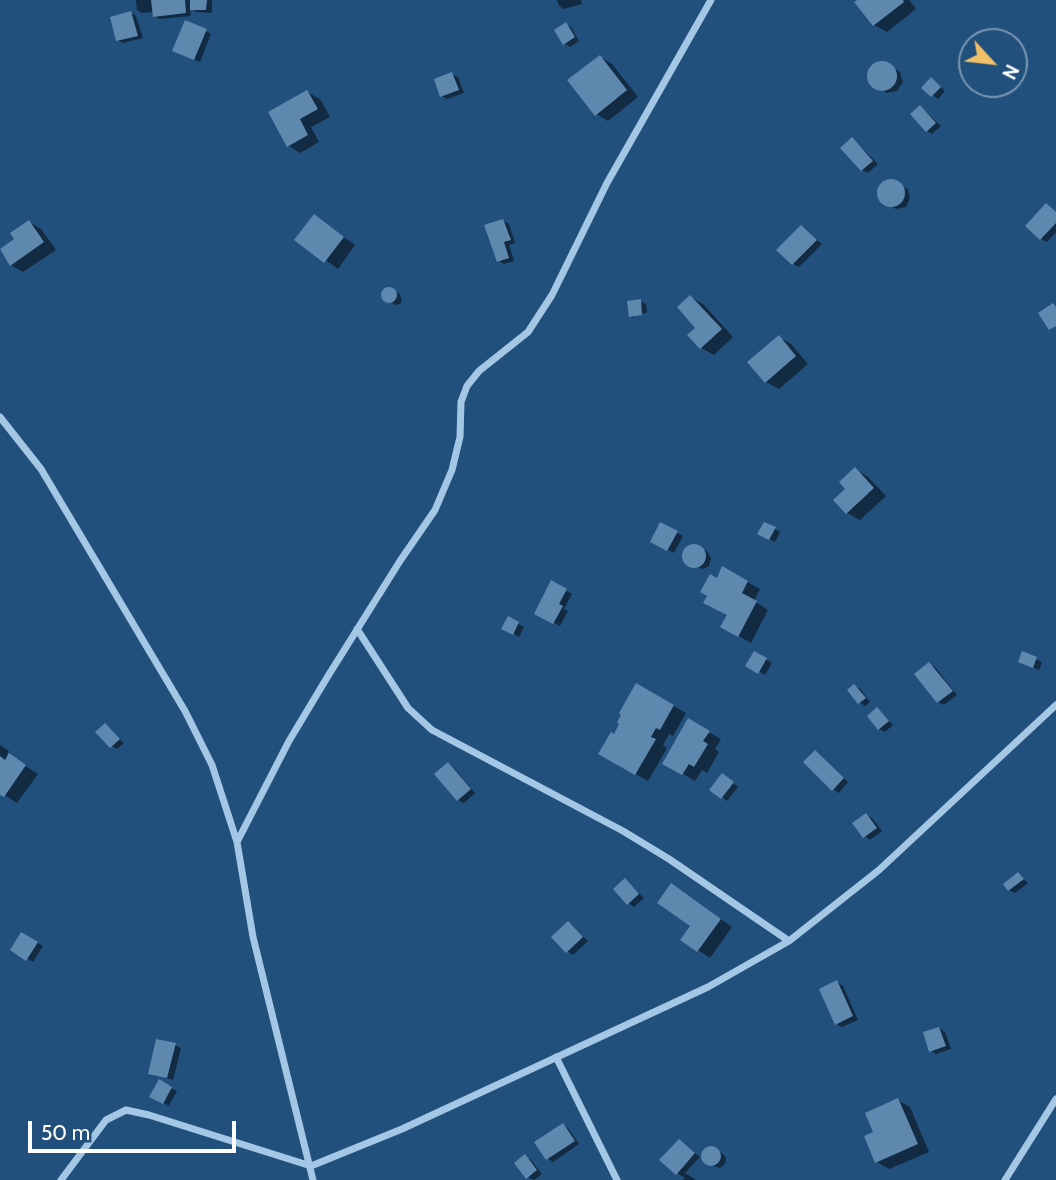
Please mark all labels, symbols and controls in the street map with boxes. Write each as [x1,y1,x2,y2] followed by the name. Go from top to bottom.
[958,28,1028,98] north arrow
[997,61,1024,83] text: N
[32,1106,240,1150] scale bar
[41,1120,90,1145] text: 50 m

